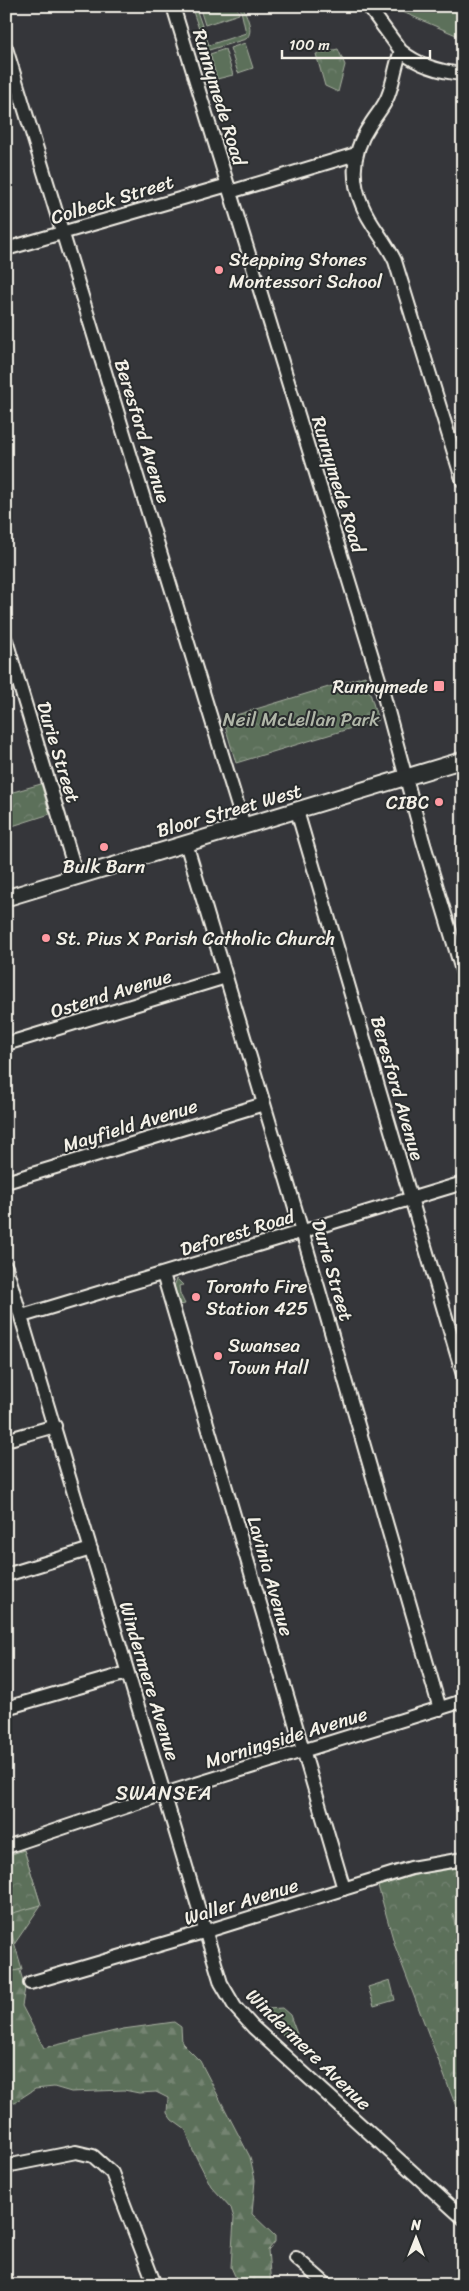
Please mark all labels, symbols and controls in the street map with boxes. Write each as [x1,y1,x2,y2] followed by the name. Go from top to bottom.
[183,25,257,171] street label: Runnymede Road
[282,28,429,60] scale bar
[289,32,330,58] text: 100 m
[46,165,178,234] street label: Colbeck Street
[229,243,383,298] place label: Stepping Stones Montessori School
[213,264,225,276] marker: Stepping Stones Montessori School
[105,355,180,507] street label: Beresford Avenue
[302,412,376,558] street label: Runnymede Road
[333,670,428,703] place label: Runnymede
[432,679,446,693] marker: Runnymede
[27,697,90,807] street label: Durie Street
[223,703,380,736] park label: Neil McLellan Park
[153,774,306,847] street label: Bloor Street West
[386,786,430,819] place label: CIBC
[433,796,445,808] marker: CIBC
[98,841,110,853] marker: Bulk Barn
[63,850,145,883] place label: Bulk Barn
[56,922,335,955] place label: St. Pius X Parish Catholic Church
[40,932,52,944] marker: St. Pius X Parish Catholic Church
[46,959,176,1028] street label: Ostend Avenue
[361,1012,434,1164] street label: Beresford Avenue
[59,1089,202,1162] street label: Mayfield Avenue
[176,1199,299,1265] street label: Deforest Road
[302,1215,363,1325] street label: Durie Street
[206,1270,309,1325] place label: Toronto Fire Station 425
[190,1291,202,1303] marker: Toronto Fire Station 425
[228,1329,309,1384] place label: Swansea Town Hall
[212,1350,224,1362] marker: Swansea Town Hall
[238,1512,303,1640] street label: Lavinia Avenue
[110,1597,190,1765] street label: Windermere Avenue
[201,1697,372,1778] street label: Morningside Avenue
[115,1776,213,1811] district label: SWANSEA
[180,1868,303,1935] street label: Waller Avenue
[238,1980,380,2119] street label: Windermere Avenue
[410,2213,421,2238] text: N
[392,2214,442,2264] north arrow

